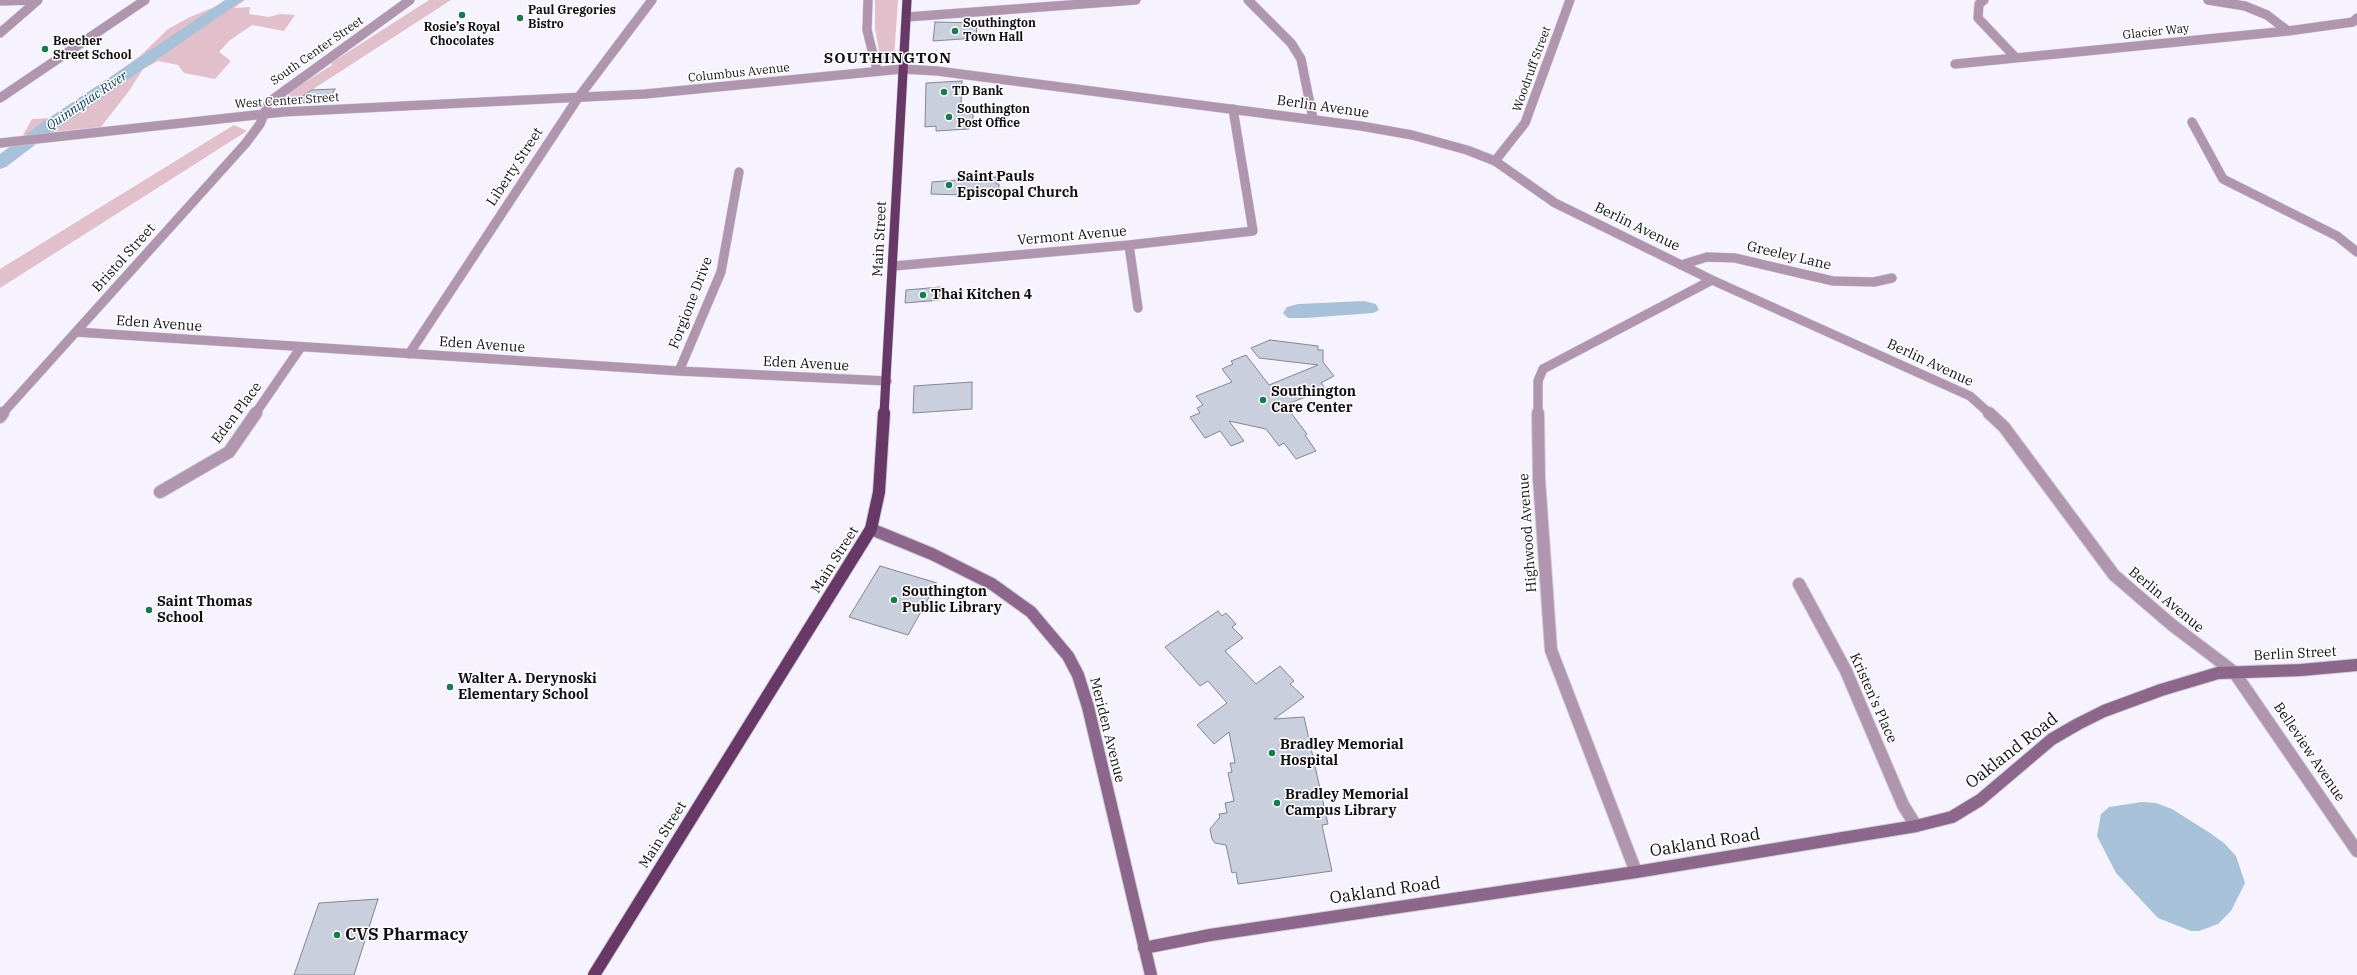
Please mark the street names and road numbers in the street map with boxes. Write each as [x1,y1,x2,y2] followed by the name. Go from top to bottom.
[268,14,366,88] street label: South Center Street
[2122,21,2190,43] street label: Glacier Way
[1510,24,1554,114] street label: Woodruff Street
[687,60,791,86] street label: Columbus Avenue
[234,90,340,112] street label: West Center Street
[1276,92,1370,122] street label: Berlin Avenue
[483,125,547,209] street label: Liberty Street
[1591,199,1683,255] street label: Berlin Avenue
[870,201,890,277] street label: Main Street
[89,220,159,296] street label: Bristol Street
[1017,223,1127,249] street label: Vermont Avenue
[1745,238,1833,274] street label: Greeley Lane
[666,255,716,351] street label: Forgione Drive
[115,313,203,335] street label: Eden Avenue
[438,334,526,356] street label: Eden Avenue
[1884,336,1976,390] street label: Berlin Avenue
[762,353,850,375] street label: Eden Avenue
[209,379,265,447] street label: Eden Place
[1515,473,1541,593] street label: Highwood Avenue
[808,523,862,597] street label: Main Street
[2125,564,2207,636] street label: Berlin Avenue
[2253,643,2337,665] street label: Berlin Street
[1846,650,1900,746] street label: Kristen's Place
[1086,676,1128,784] street label: Meriden Avenue
[2270,699,2348,805] street label: Belleview Avenue
[1962,709,2062,793] street label: Oakland Road
[636,798,690,872] street label: Main Street
[1648,824,1762,862] street label: Oakland Road
[1328,873,1442,909] street label: Oakland Road

